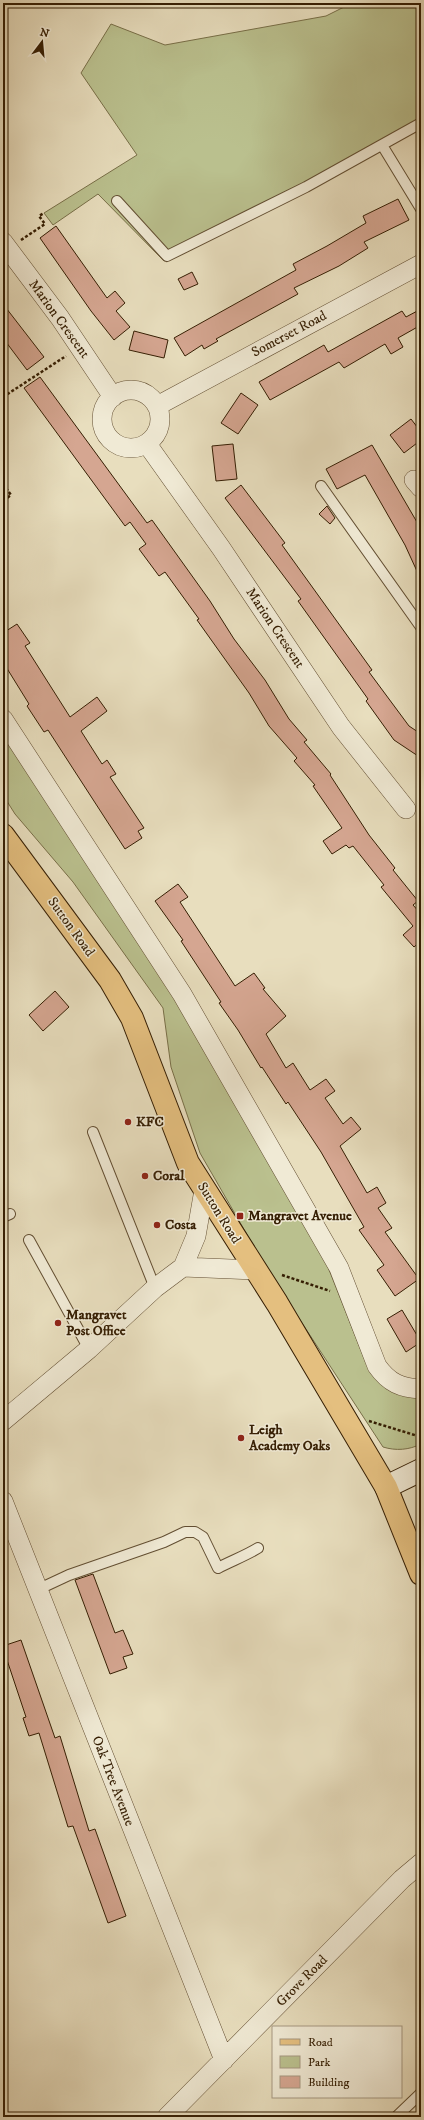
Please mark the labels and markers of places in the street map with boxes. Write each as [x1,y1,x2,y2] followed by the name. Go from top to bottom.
[136,1113,164,1131] place label: KFC
[123,1117,133,1127] marker: KFC
[153,1167,185,1185] place label: Coral
[140,1171,150,1181] marker: Coral
[248,1207,352,1225] place label: Mangravet Avenue
[235,1211,245,1221] marker: Mangravet Avenue
[165,1216,197,1234] place label: Costa
[152,1220,162,1230] marker: Costa
[66,1306,127,1340] place label: Mangravet Post Office
[53,1318,63,1328] marker: Mangravet Post Office
[248,1421,331,1455] place label: Leigh Academy Oaks
[236,1433,246,1443] marker: Leigh Academy Oaks

